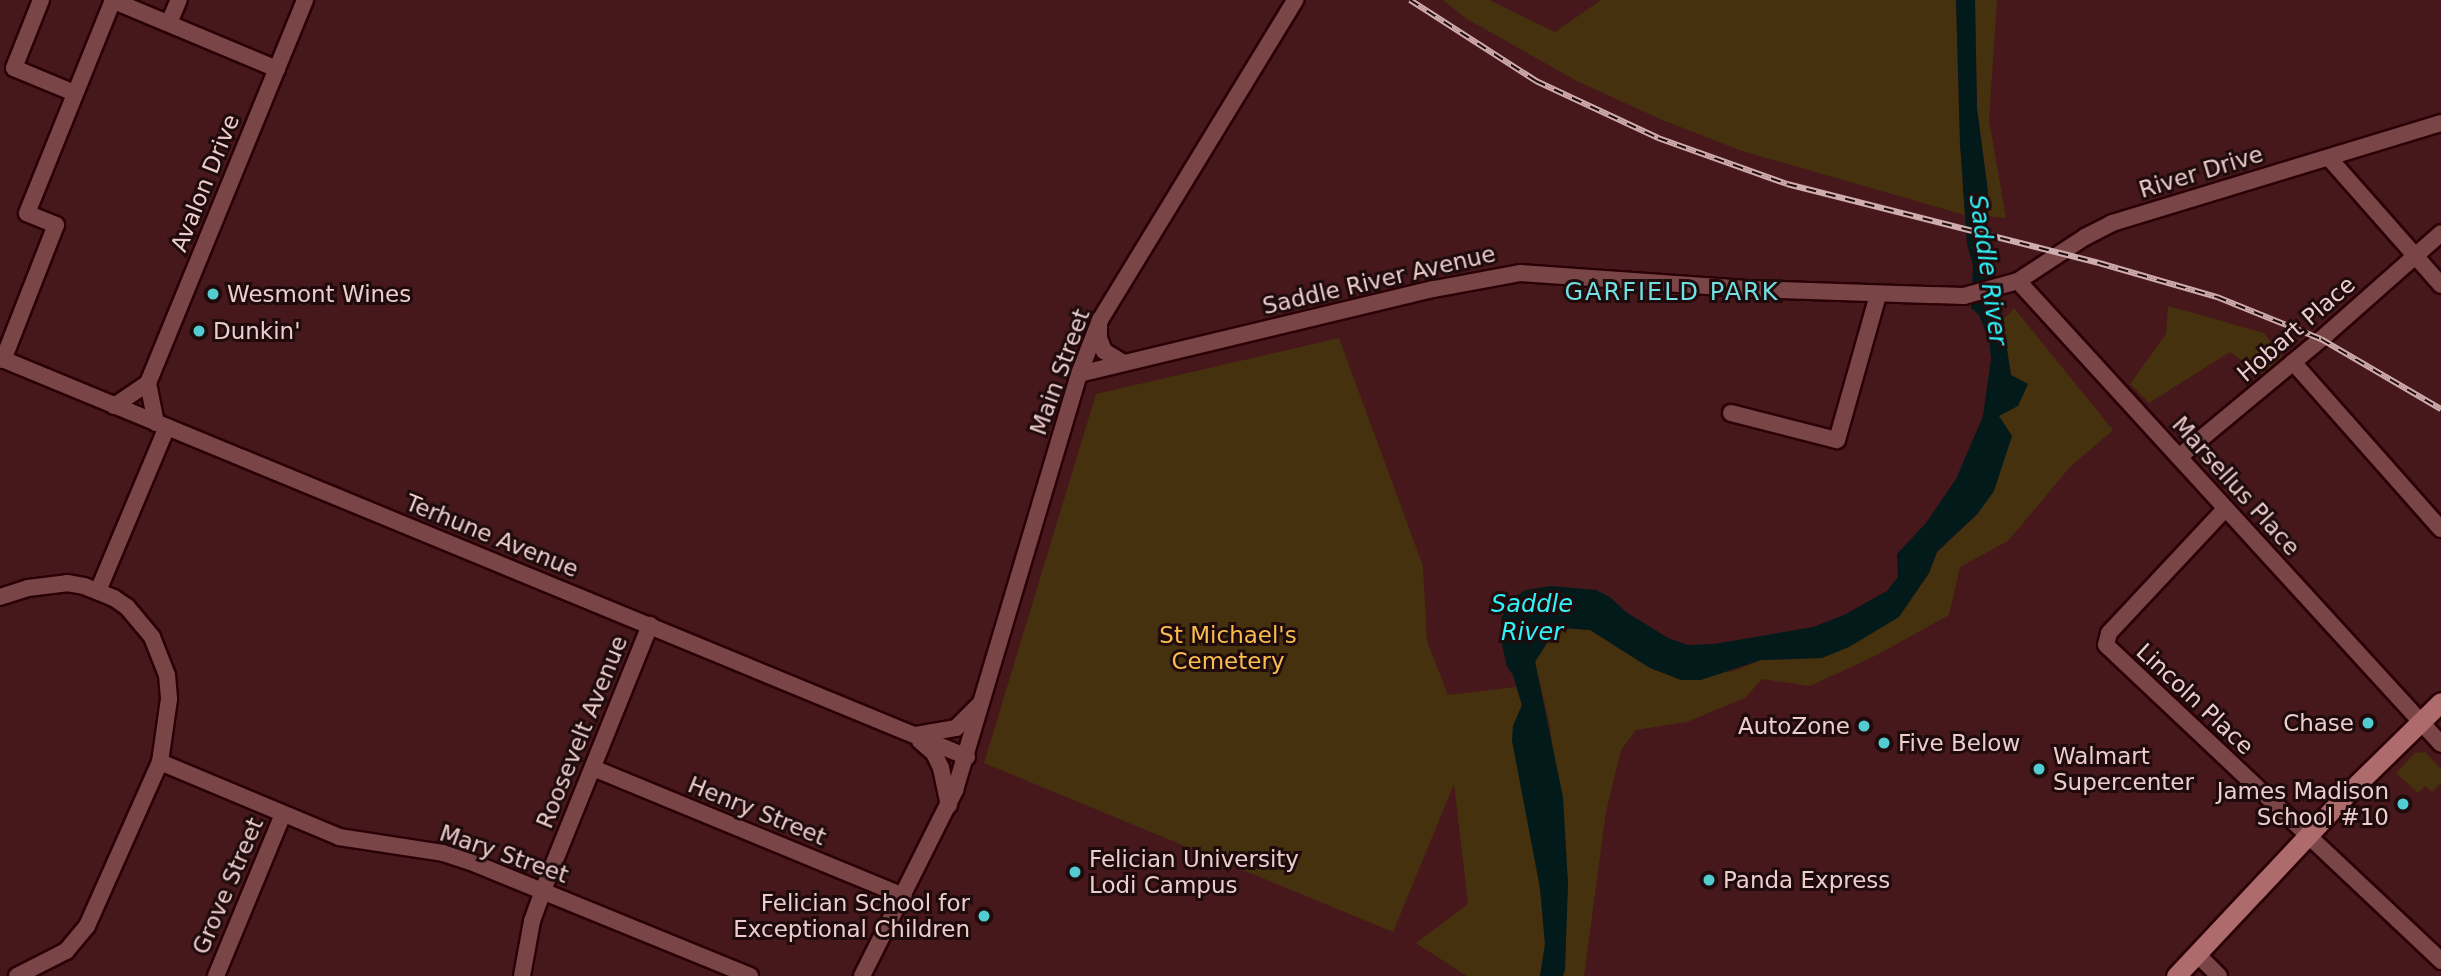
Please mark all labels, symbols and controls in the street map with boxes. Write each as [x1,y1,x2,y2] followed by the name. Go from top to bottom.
[165,110,245,256] street label: Avalon Drive
[2136,140,2266,204] street label: River Drive
[1962,193,2012,347] water label: Saddle River
[1260,240,1498,320] street label: Saddle River Avenue
[2231,270,2361,388] street label: Hobart Place
[1566,279,1778,307] district label: GARFIELD PARK
[227,280,411,308] place label: Wesmont Wines
[205,286,221,302] marker: Wesmont Wines
[1024,305,1096,439] street label: Main Street
[213,317,300,345] place label: Dunkin'
[191,323,207,339] marker: Dunkin'
[2166,411,2306,561] street label: Marsellus Place
[402,489,582,583] street label: Terhune Avenue
[1491,591,1573,647] water label: Saddle River
[1159,621,1297,675] park label: St Michael's Cemetery
[531,632,633,832] street label: Roosevelt Avenue
[2131,638,2259,760] street label: Lincoln Place
[2283,709,2354,737] place label: Chase
[1738,712,1850,740] place label: AutoZone
[2360,715,2376,731] marker: Chase
[1856,718,1872,734] marker: AutoZone
[1898,729,2020,757] place label: Five Below
[1876,735,1892,751] marker: Five Below
[2053,742,2194,796] place label: Walmart Supercenter
[2031,761,2047,777] marker: Walmart Supercenter
[684,771,830,851] street label: Henry Street
[2217,777,2389,831] place label: James Madison School #10
[2395,796,2411,812] marker: James Madison School #10
[187,814,269,958] street label: Grove Street
[436,819,572,889] street label: Mary Street
[1089,845,1299,899] place label: Felician University Lodi Campus
[1067,864,1083,880] marker: Felician University Lodi Campus
[1723,866,1890,894] place label: Panda Express
[1701,872,1717,888] marker: Panda Express
[733,889,970,943] place label: Felician School for Exceptional Children
[976,908,992,924] marker: Felician School for Exceptional Children

